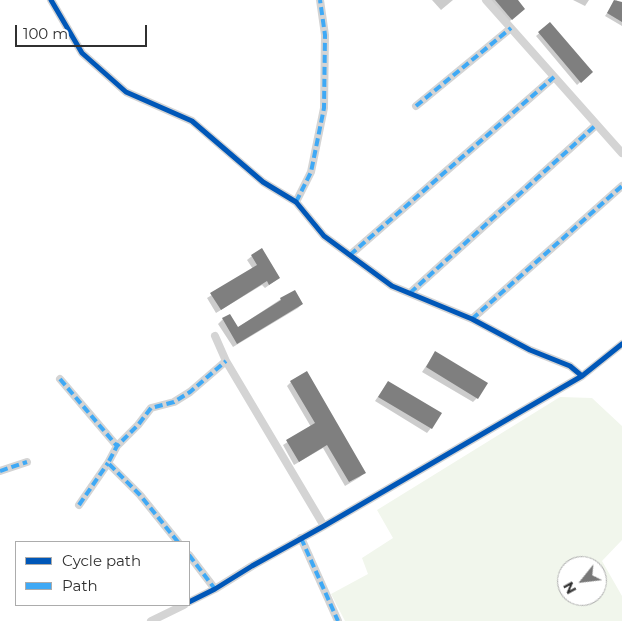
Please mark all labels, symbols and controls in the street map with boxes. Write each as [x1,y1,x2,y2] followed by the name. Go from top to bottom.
[18,15,150,47] scale bar
[23,24,68,43] text: 100 m
[15,541,190,606] legend
[62,551,141,570] text: Cycle path
[557,556,607,606] north arrow
[62,576,98,595] text: Path
[559,578,580,597] text: N

